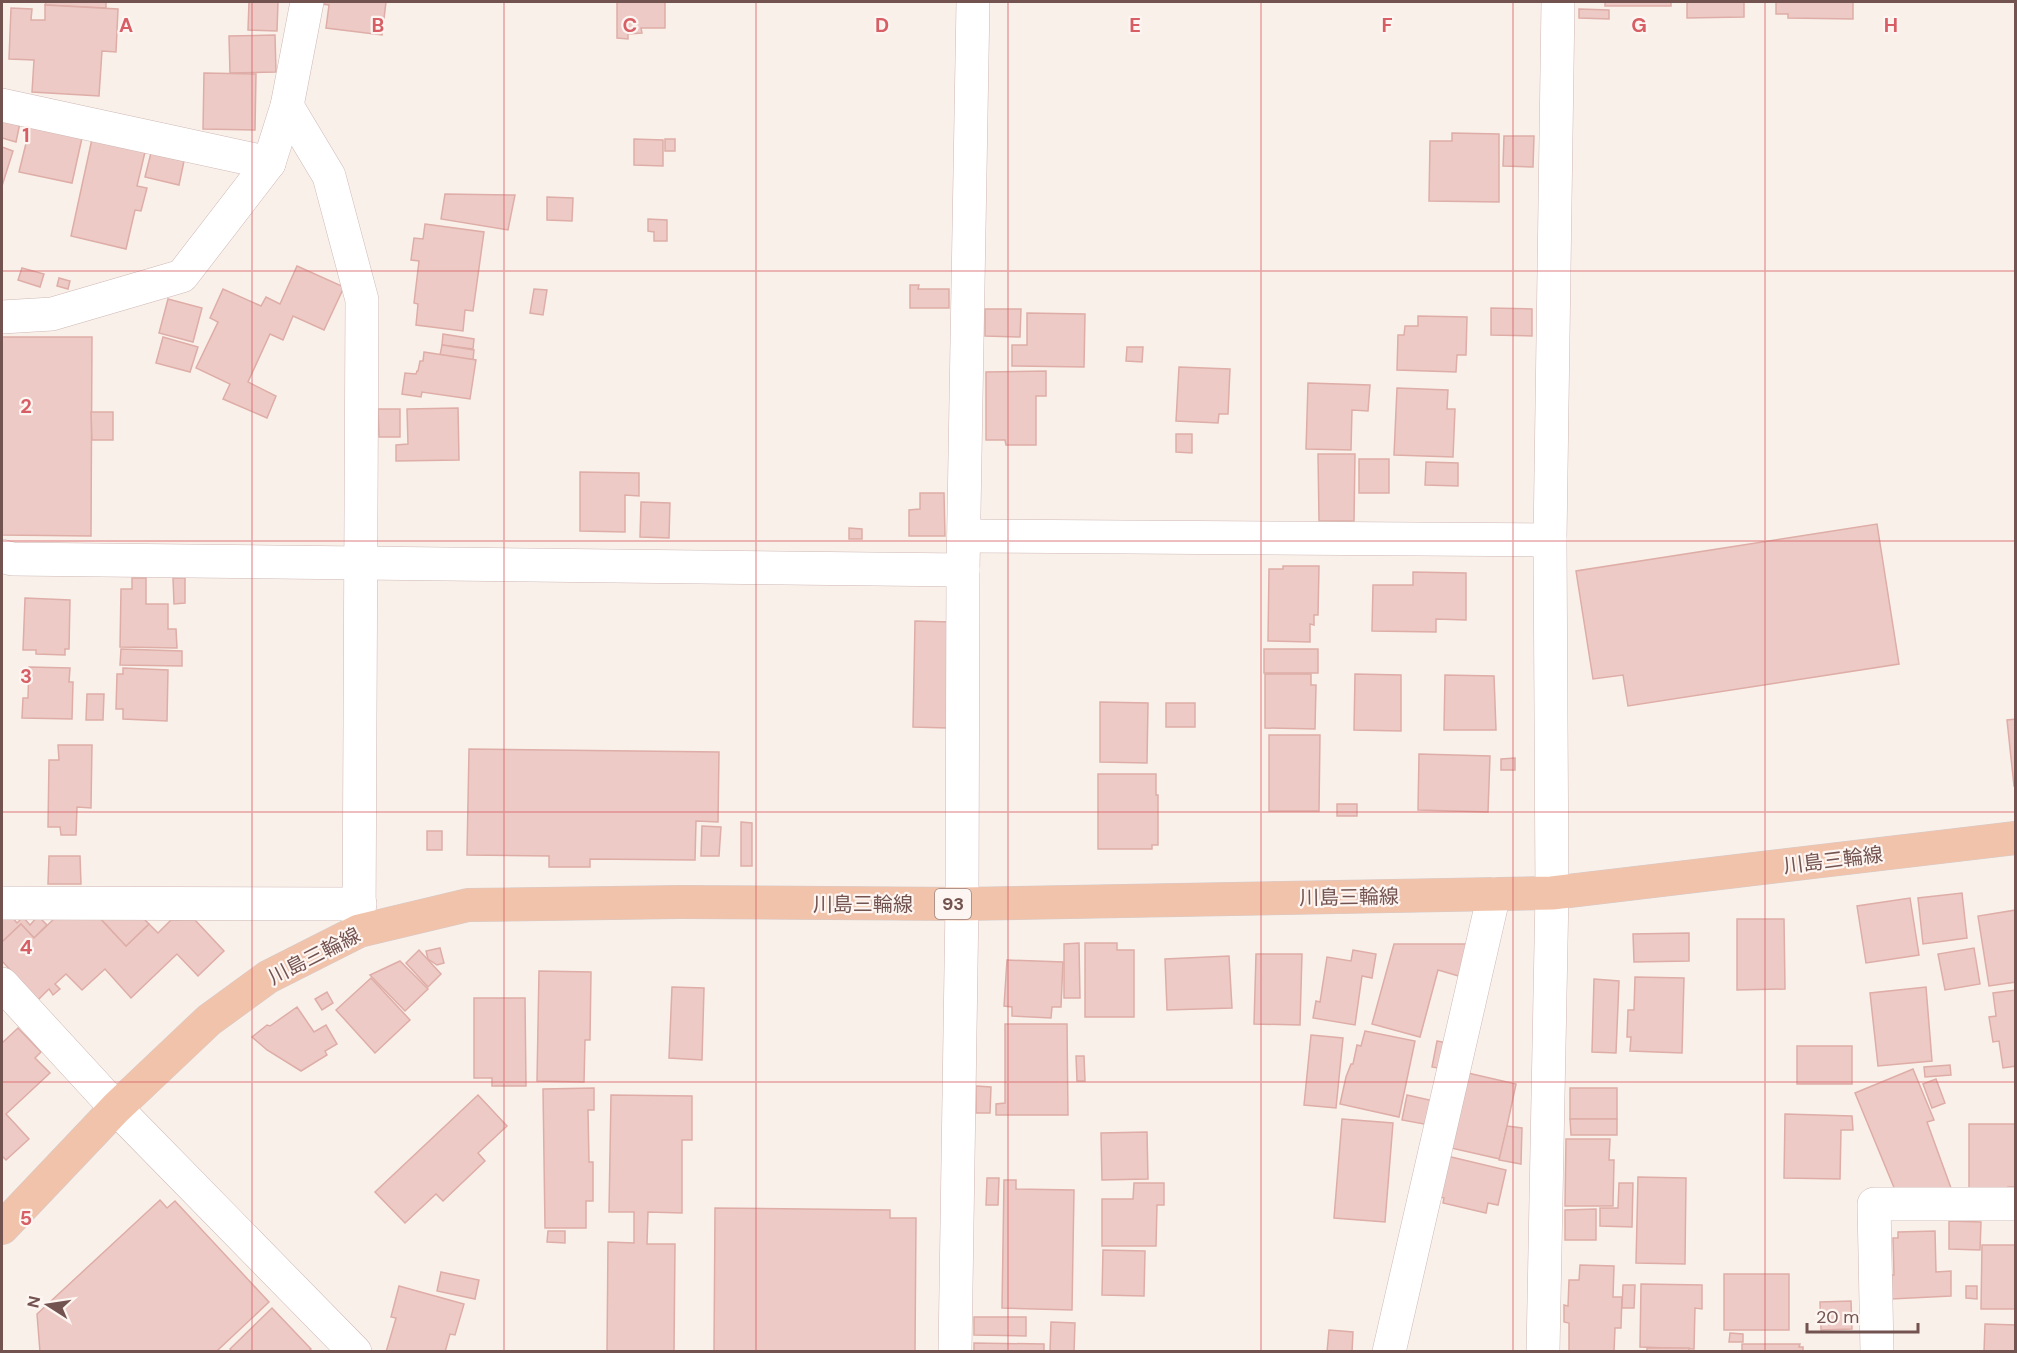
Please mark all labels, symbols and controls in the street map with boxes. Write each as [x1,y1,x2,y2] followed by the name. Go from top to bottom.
[119,12,133,38] text: A
[372,12,384,38] text: B
[623,12,637,38] text: C
[875,12,889,38] text: D
[1129,12,1141,38] text: E
[1381,12,1393,38] text: F
[1631,12,1647,38] text: G
[1884,12,1898,38] text: H
[22,122,30,148] text: 1
[20,393,32,419] text: 2
[20,663,32,689] text: 3
[1782,841,1884,879] street label: 川島三輪線
[1299,883,1399,911] street label: 川島三輪線
[935,889,971,919] road number: 93
[813,891,913,917] street label: 川島三輪線
[264,922,364,990] street label: 川島三輪線
[20,934,33,960] text: 4
[20,1205,32,1231] text: 5
[18,1275,78,1335] north arrow
[22,1294,45,1310] text: N
[1807,1296,1918,1334] scale bar
[1816,1305,1859,1329] text: 20 m

